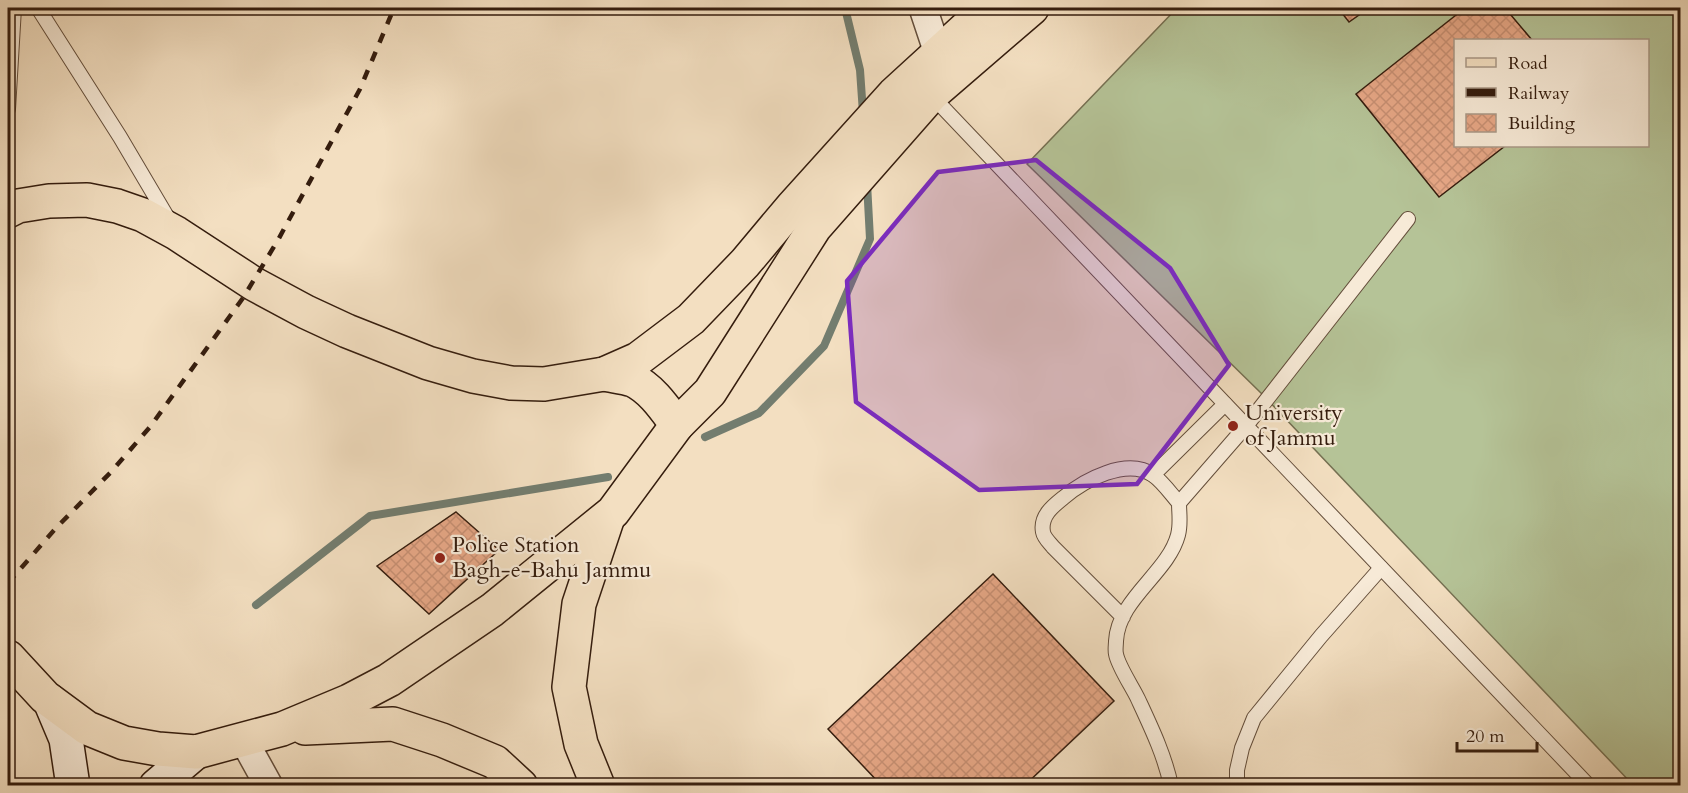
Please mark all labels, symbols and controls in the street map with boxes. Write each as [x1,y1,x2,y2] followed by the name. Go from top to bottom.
[1454,39,1649,147] legend
[1508,51,1548,76] text: Road
[1508,81,1570,106] text: Railway
[1508,111,1576,136] text: Building
[1245,398,1343,453] place label: University of Jammu
[1226,419,1240,433] marker: University of Jammu
[452,530,651,585] place label: Police Station Bagh-e-Bahu Jammu
[433,551,447,565] marker: Police Station Bagh-e-Bahu Jammu
[1457,715,1536,753] scale bar
[1466,724,1505,749] text: 20 m

